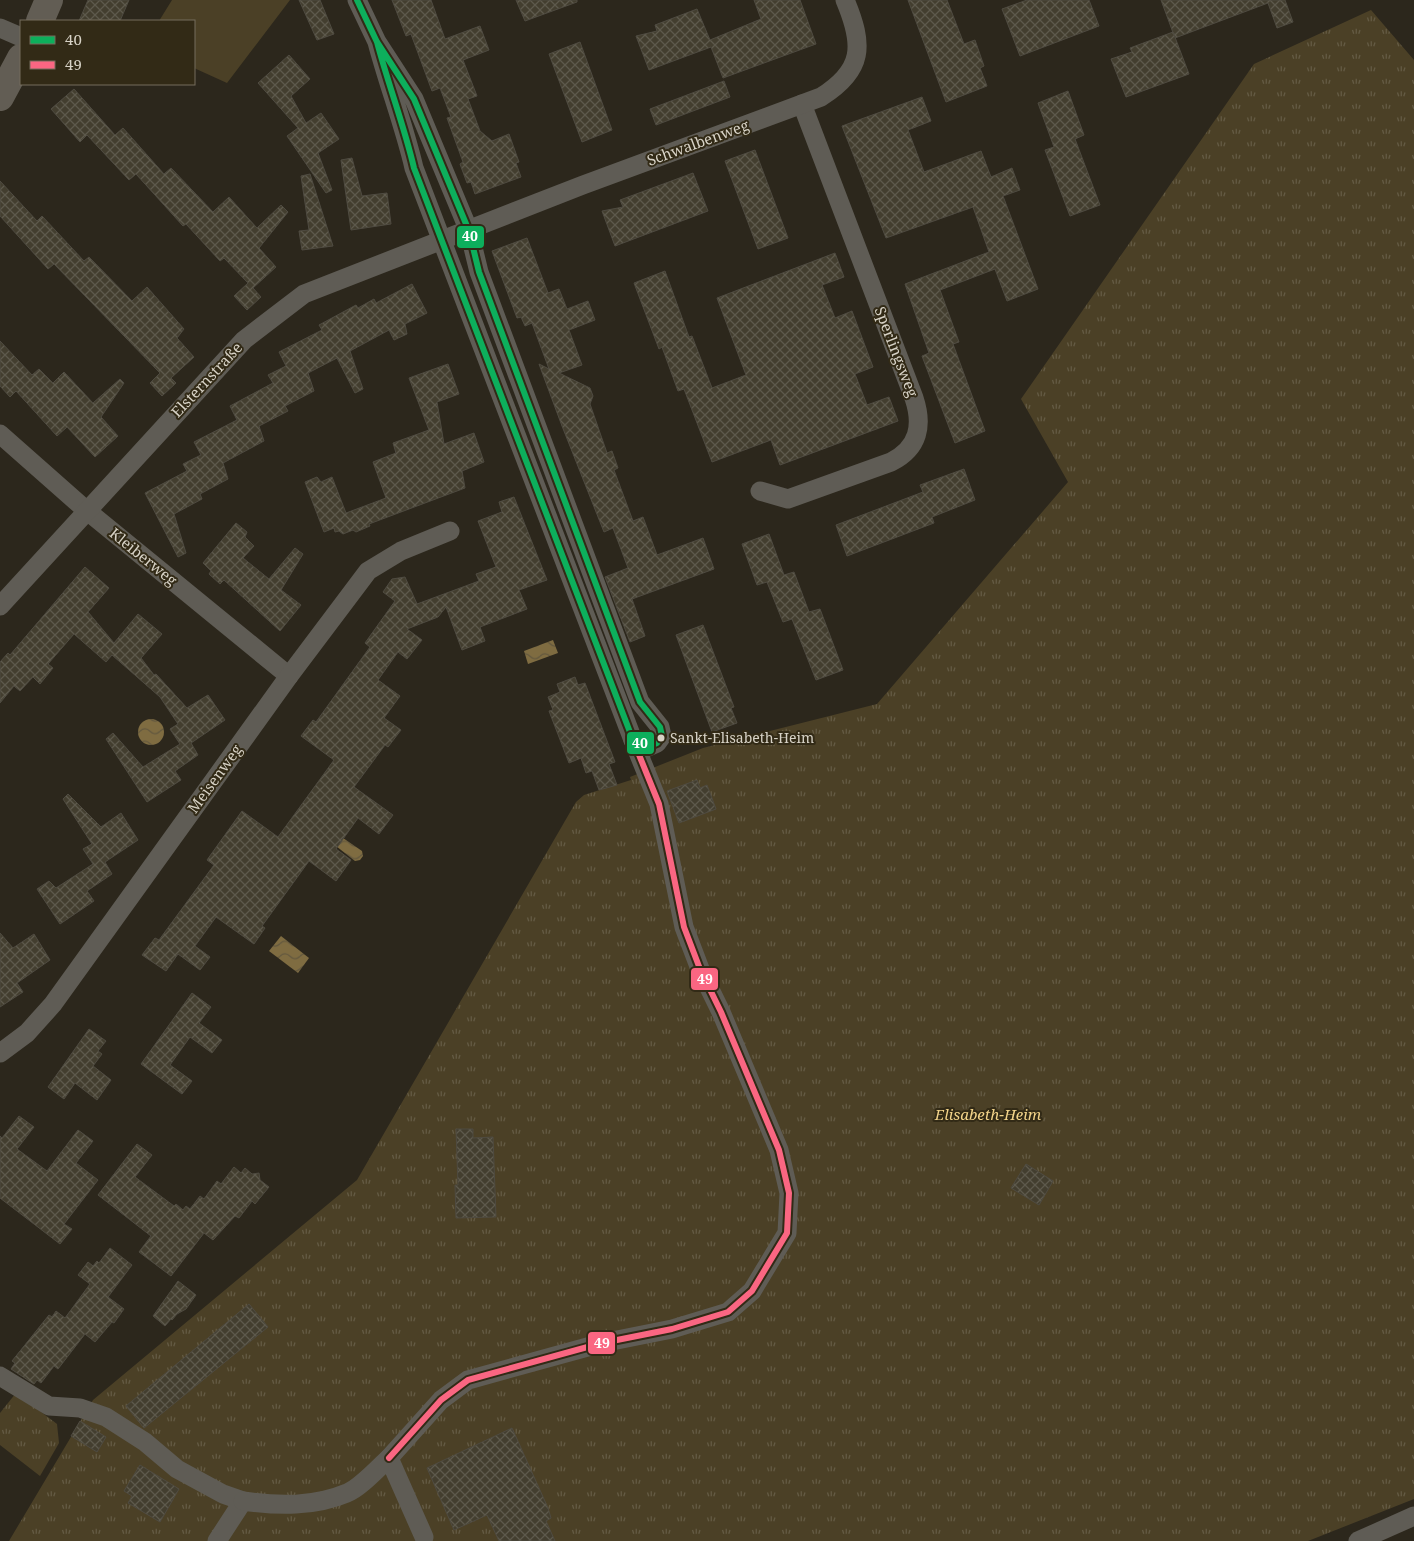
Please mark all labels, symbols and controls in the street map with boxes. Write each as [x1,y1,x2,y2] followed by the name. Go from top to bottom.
[20,20,195,85] legend
[65,29,82,49] text: 40
[65,54,82,74] text: 49
[644,114,751,170] street label: Schwalbenweg
[456,225,485,249] line badge: 40
[462,226,478,245] text: 40
[870,304,923,400] street label: Sperlingsweg
[166,337,246,421] street label: Elsternstraße
[106,523,182,590] street label: Kleiberweg
[670,728,814,747] place label: Sankt-Elisabeth-Heim
[626,731,655,755] line badge: 40
[632,733,648,752] text: 40
[656,733,666,743] marker: Sankt-Elisabeth-Heim
[182,740,246,817] street label: Meisenweg
[690,967,719,991] line badge: 49
[697,969,713,988] text: 49
[934,1104,1042,1124] park label: Elisabeth-Heim
[587,1331,616,1355] line badge: 49
[594,1333,610,1352] text: 49

